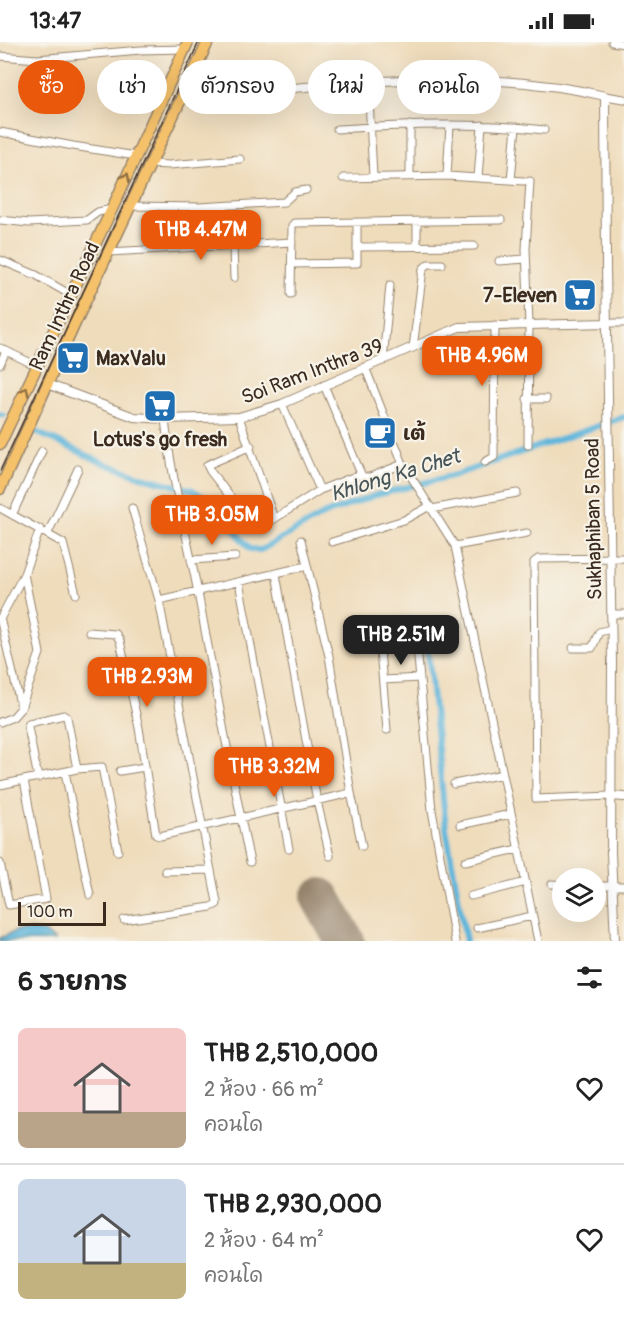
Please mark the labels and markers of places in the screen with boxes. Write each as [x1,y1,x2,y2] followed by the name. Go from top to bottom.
[132,210,270,261] pin: THB 4.47M
[562,277,598,313] supermarket icon: 7-Eleven
[483,283,557,308] place label: 7-Eleven
[413,336,551,387] pin: THB 4.96M
[55,340,91,376] supermarket icon: MaxValu
[96,346,166,371] place label: MaxValu
[142,388,178,424] supermarket icon: Lotus's go fresh
[362,415,398,451] cafe icon: เต้
[403,420,426,446] place label: เต้
[93,427,227,452] place label: Lotus's go fresh
[143,495,281,546] pin: THB 3.05M
[332,615,470,666] pin: THB 2.51M
[78,657,216,708] pin: THB 2.93M
[205,747,343,798] pin: THB 3.32M

